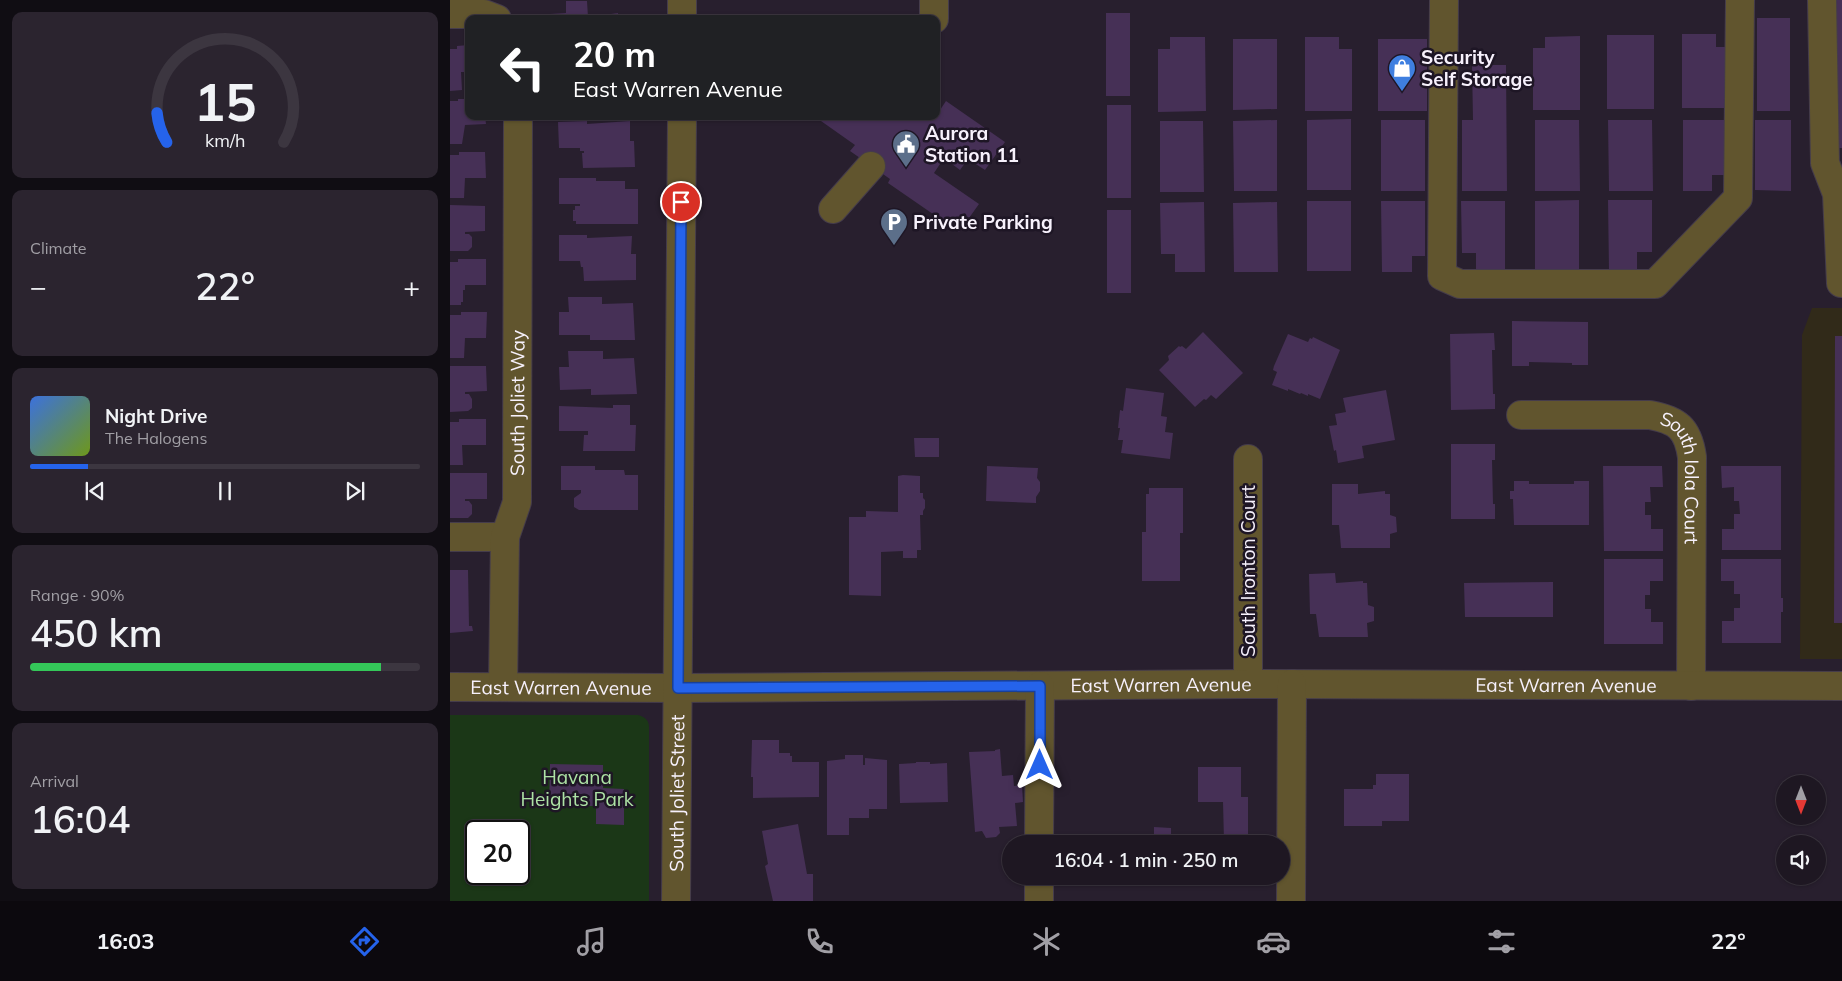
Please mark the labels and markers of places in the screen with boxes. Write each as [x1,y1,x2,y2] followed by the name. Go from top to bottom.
[1421,45,1533,91] place label: Security Self Storage
[1387,53,1417,92] shop icon: Security Self Storage
[925,121,1019,167] place label: Aurora Station 11
[891,129,921,168] public building icon: Aurora Station 11
[660,181,702,223] pin
[879,207,909,246] parking icon: Private Parking
[913,210,1053,234] place label: Private Parking

